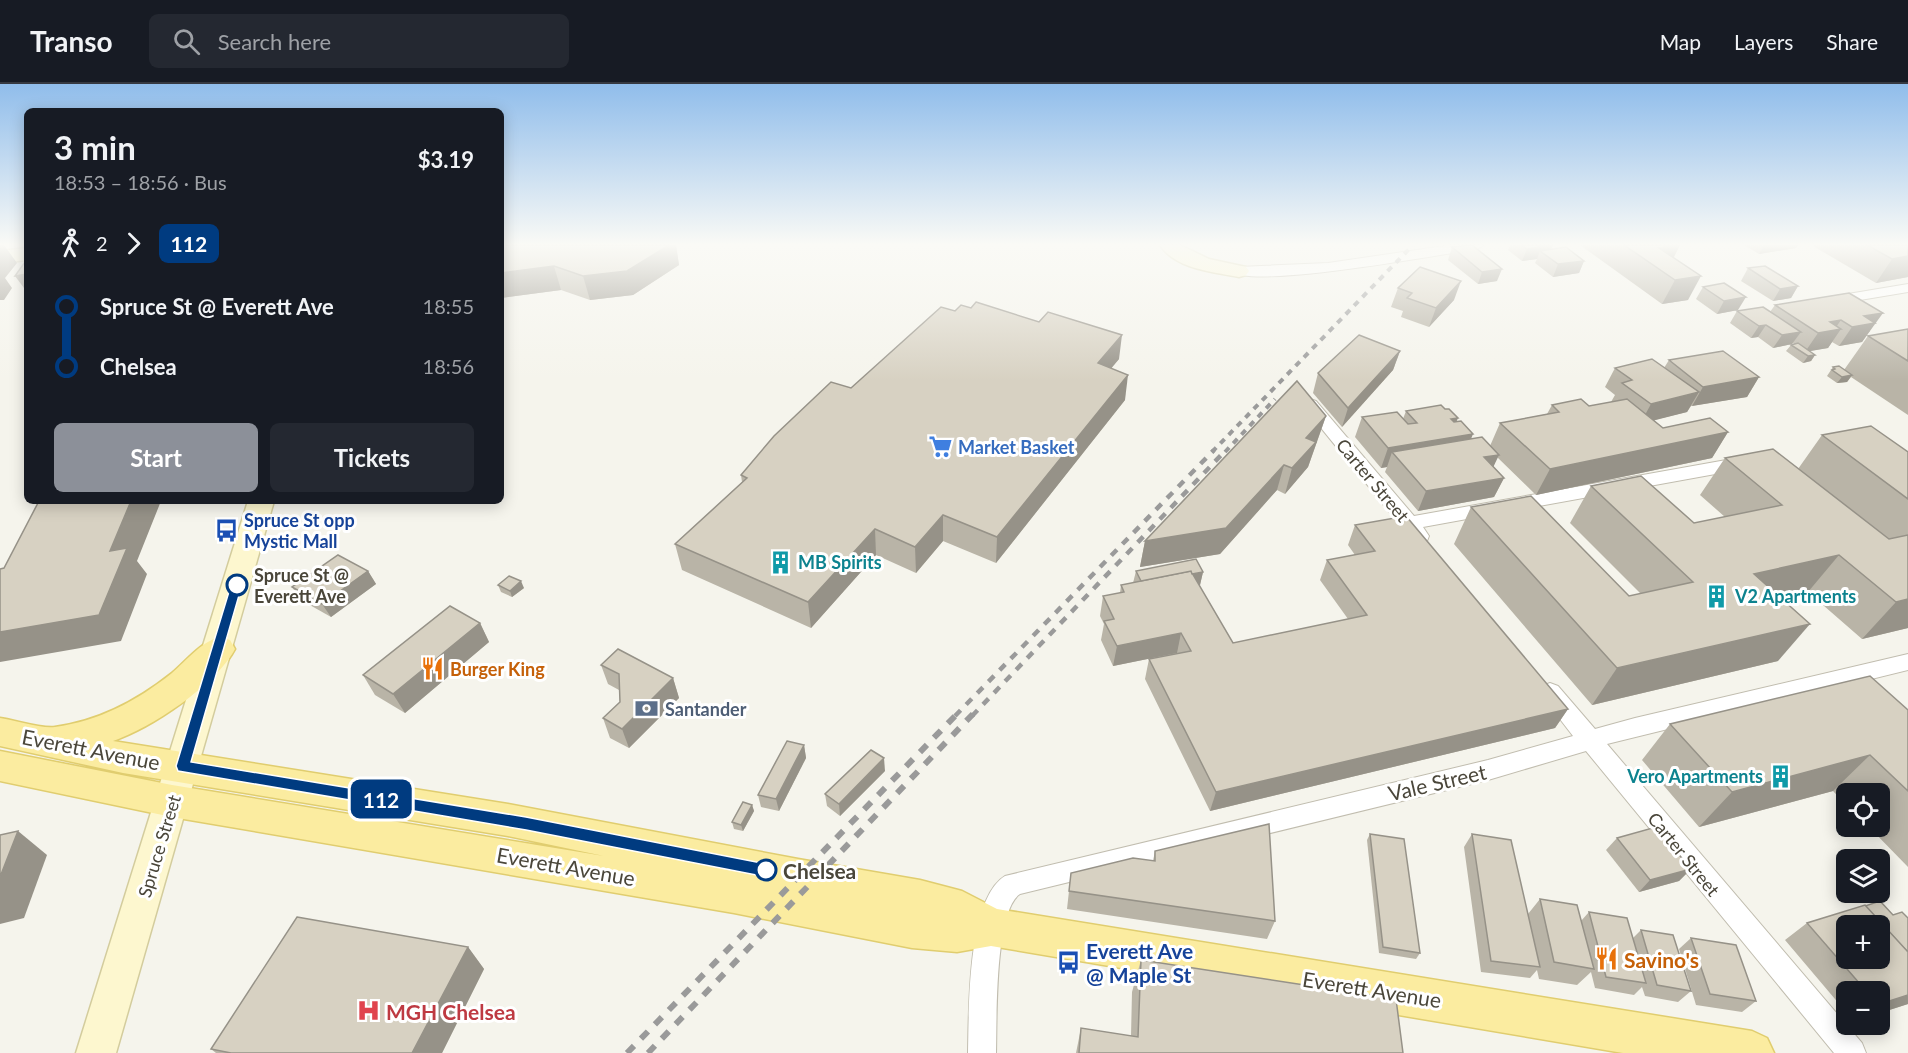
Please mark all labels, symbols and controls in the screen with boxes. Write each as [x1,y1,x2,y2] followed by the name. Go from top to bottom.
[149,14,569,68] search box
[30,24,113,58] text: Transo
[170,25,203,58] icon: search
[218,28,331,55] text: Search here
[1660,29,1701,54] text: Map
[1734,29,1793,54] text: Layers
[1826,29,1878,54] text: Share
[54,127,136,167] text: 3 min
[418,146,474,173] text: $3.19
[54,170,227,194] text: 18:53 – 18:56 · Bus
[54,227,87,260] icon: walk
[117,227,150,260] icon: forward
[96,231,108,255] text: 2
[171,231,207,256] text: 112
[100,293,334,320] text: Spruce St @ Everett Ave
[423,294,474,318] text: 18:55
[100,353,177,380] text: Chelsea
[423,354,474,378] text: 18:56
[54,423,258,492] button: Start
[270,423,474,492] button: Tickets
[927,434,953,460] supermarket icon: Market Basket
[1332,434,1414,526] street label: Carter Street
[958,436,1075,458] place label: Market Basket
[244,509,355,552] place label: Spruce St opp Mystic Mall
[213,517,239,543] bus stop icon: Spruce St opp Mystic Mall
[767,549,793,575] building icon: MB Spirits
[798,551,882,573] place label: MB Spirits
[254,564,349,607] place label: Spruce St @ Everett Ave
[226,574,248,596] marker: Spruce St @ Everett Ave
[1704,583,1730,609] building icon: V2 Apartments
[1734,585,1856,607] place label: V2 Apartments
[419,656,445,682] restaurant icon: Burger King
[450,658,545,680] place label: Burger King
[634,696,660,722] bank icon: Santander
[665,698,747,720] place label: Santander
[20,723,162,775] street label: Everett Avenue
[1386,758,1489,805] street label: Vale Street
[1768,763,1794,789] building icon: Vero Apartments
[1626,765,1763,787] place label: Vero Apartments
[346,780,416,818] line badge: 112
[1836,783,1890,1035] map controls
[1836,783,1890,837] button: locate
[363,787,399,812] text: 112
[133,791,185,900] street label: Spruce Street
[1643,808,1725,901] street label: Carter Street
[495,842,637,890] street label: Everett Avenue
[1836,849,1890,903] button: layers
[783,858,856,883] place label: Chelsea
[755,859,777,881] marker: Chelsea
[1836,915,1890,969] button: +
[1086,938,1193,987] place label: Everett Ave @ Maple St
[1593,946,1619,972] restaurant icon: Savino's
[1624,947,1699,972] place label: Savino's
[1055,949,1081,975] bus stop icon: Everett Ave @ Maple St
[1301,966,1443,1012] street label: Everett Avenue
[1836,981,1890,1035] button: −
[355,998,381,1024] hospital icon: MGH Chelsea
[386,999,516,1024] place label: MGH Chelsea

